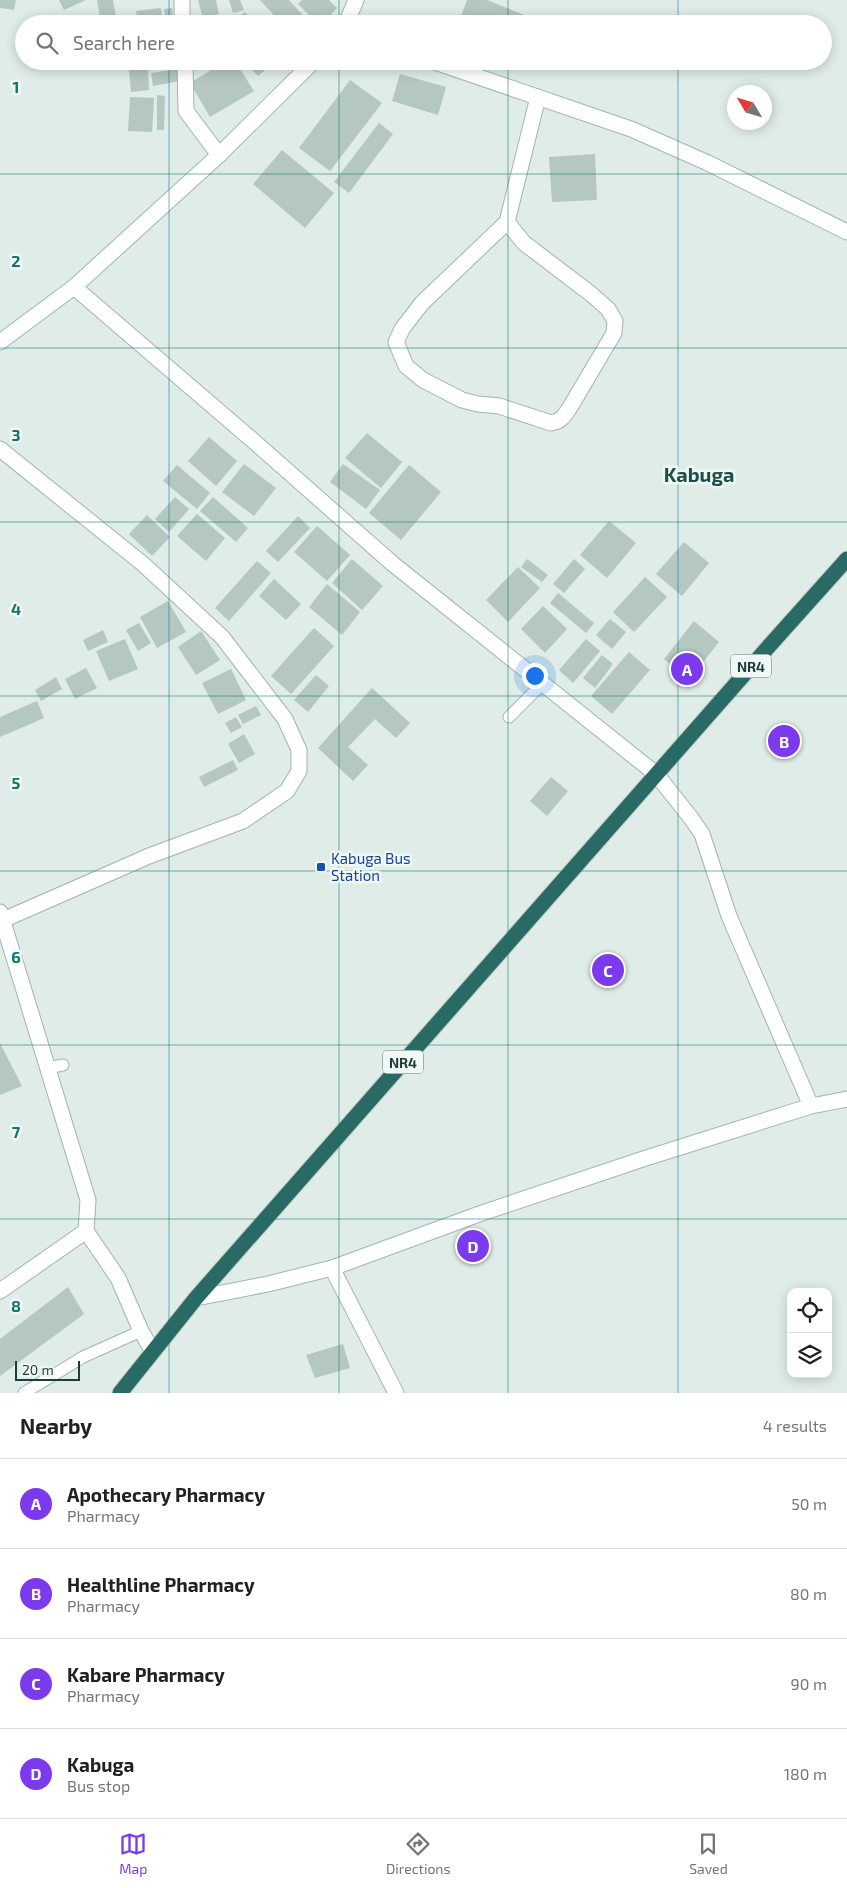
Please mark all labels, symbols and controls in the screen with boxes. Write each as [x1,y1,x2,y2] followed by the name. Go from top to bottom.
[15,15,832,70] search box
[33,29,61,57] icon: search
[73,31,175,54] text: Search here
[13,77,19,96] text: 1
[727,85,772,130] north arrow
[11,251,21,270] text: 2
[11,425,21,444] text: 3
[664,462,734,486] district label: Kabuga
[11,599,21,618] text: 4
[671,650,703,688] pin: A
[731,654,771,678] road number: NR4
[522,663,548,689] your location
[768,722,800,760] pin: B
[12,773,21,792] text: 5
[331,849,411,884] place label: Kabuga Bus Station
[315,861,327,873] marker: Kabuga Bus Station
[11,947,21,966] text: 6
[592,951,624,989] pin: C
[383,1050,423,1074] road number: NR4
[12,1122,21,1141] text: 7
[457,1227,489,1265] pin: D
[787,1288,832,1378] map controls
[787,1288,832,1333] button: locate
[11,1296,21,1315] text: 8
[787,1333,832,1378] button: layers
[15,1358,80,1381] scale bar
[22,1361,54,1378] text: 20 m
[20,1413,92,1438] text: Nearby
[763,1416,827,1435] text: 4 results
[67,1483,265,1506] text: Apothecary Pharmacy
[31,1494,41,1513] text: A
[791,1494,827,1513] text: 50 m
[67,1506,140,1525] text: Pharmacy
[67,1573,255,1596] text: Healthline Pharmacy
[31,1584,41,1603] text: B
[790,1584,827,1603] text: 80 m
[67,1596,140,1615] text: Pharmacy
[67,1663,225,1686] text: Kabare Pharmacy
[31,1674,41,1693] text: C
[791,1674,827,1693] text: 90 m
[67,1686,140,1705] text: Pharmacy
[67,1753,134,1776] text: Kabuga
[31,1764,41,1783] text: D
[784,1764,827,1783] text: 180 m
[67,1776,130,1795] text: Bus stop
[119,1830,147,1877] tab: Map
[386,1830,451,1877] tab: Directions
[689,1830,728,1877] tab: Saved

